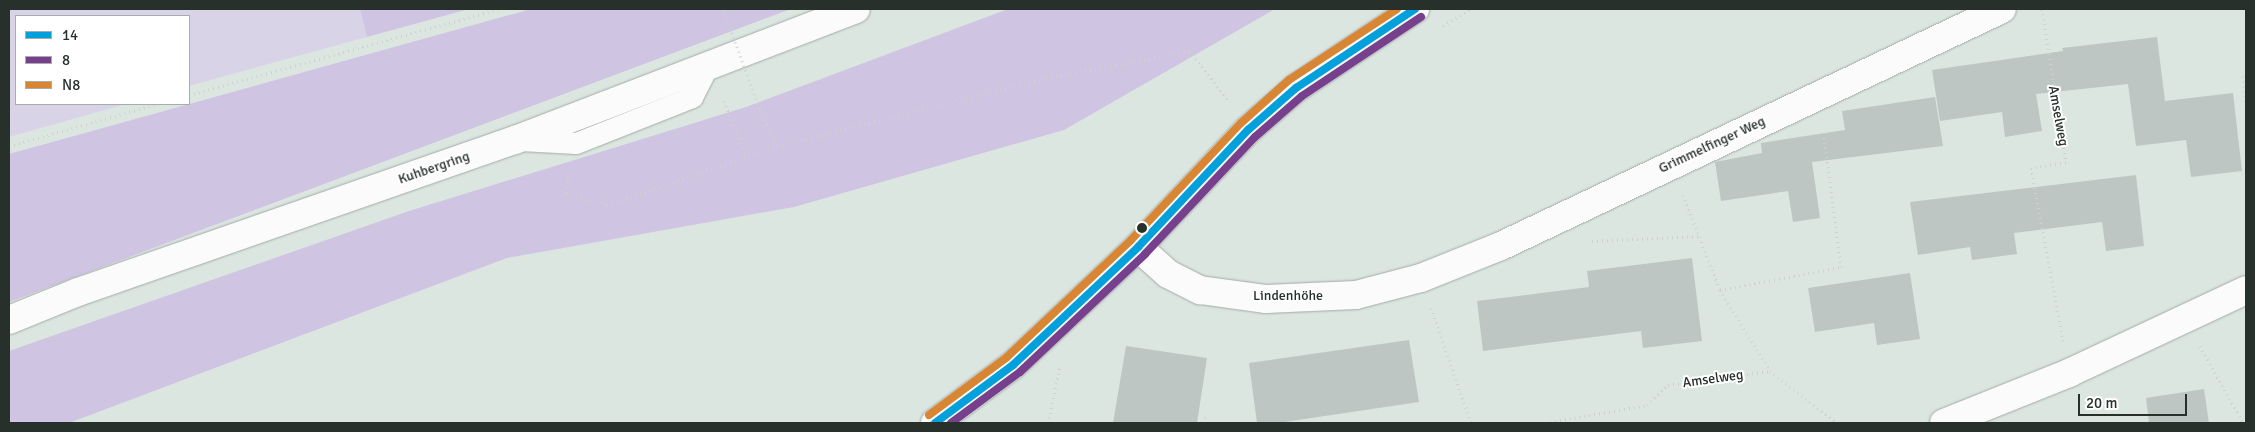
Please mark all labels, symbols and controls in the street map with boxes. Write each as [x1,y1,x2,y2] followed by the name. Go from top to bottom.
[15,15,190,105] legend
[62,26,78,44] text: 14
[62,51,70,69] text: 8
[62,76,80,94] text: N8
[2044,84,2072,148] street label: Amselweg
[1656,113,1768,177] street label: Grimmelfinger Weg
[396,148,472,188] street label: Kuhbergring
[1137,223,1147,233] unlabelled marker
[1253,288,1323,304] street label: Lindenhöhe
[1682,366,1744,392] street label: Amselweg
[2080,384,2189,416] scale bar
[2086,394,2117,412] text: 20 m

